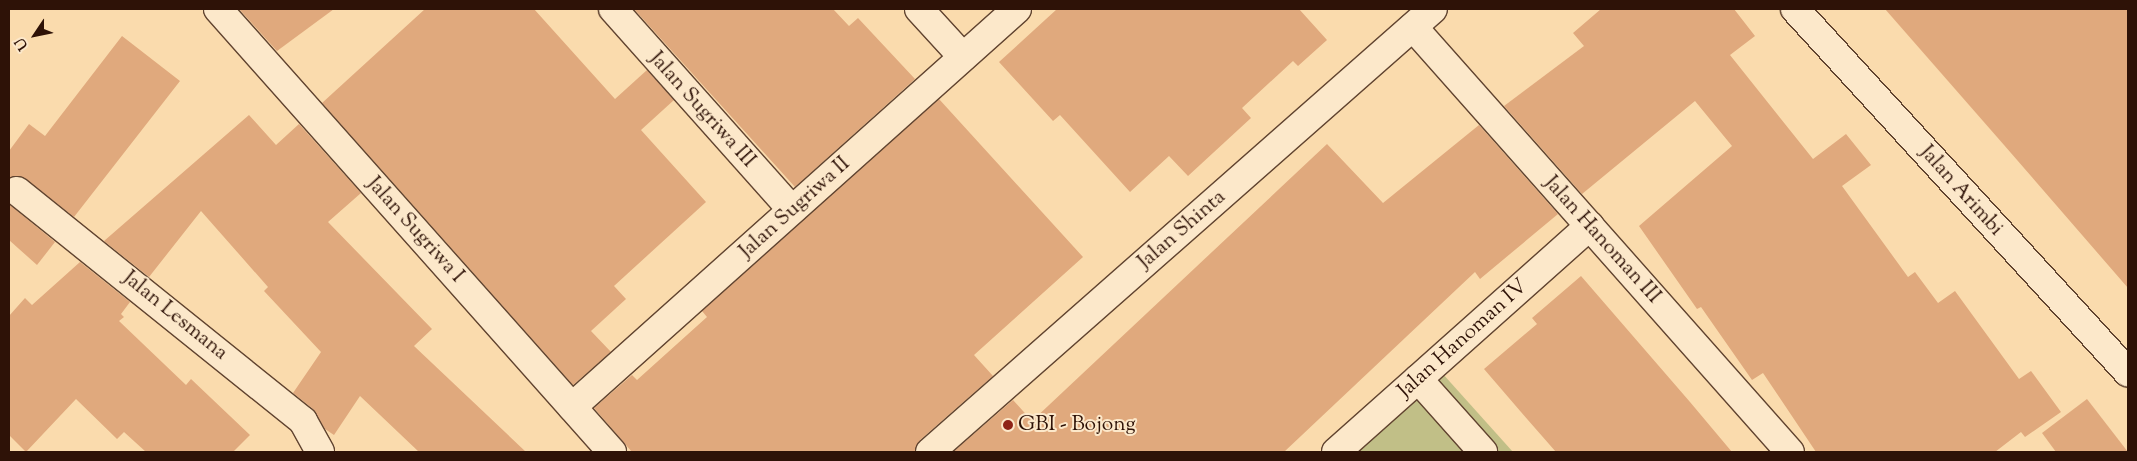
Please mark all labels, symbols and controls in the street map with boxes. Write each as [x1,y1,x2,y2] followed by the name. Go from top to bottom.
[10,10,60,60] north arrow
[11,33,34,54] text: U
[643,47,761,173] street label: Jalan Sugriwa III
[1914,140,2008,242] street label: Jalan Arimbi
[734,152,856,264] street label: Jalan Sugriwa II
[1538,171,1666,309] street label: Jalan Hanoman III
[361,172,469,288] street label: Jalan Sugriwa I
[1133,185,1231,275] street label: Jalan Shinta
[117,266,233,366] street label: Jalan Lesmana
[1393,274,1533,404] street label: Jalan Hanoman IV
[1018,412,1136,438] place label: GBI - Bojong
[1002,419,1014,431] marker: GBI - Bojong

